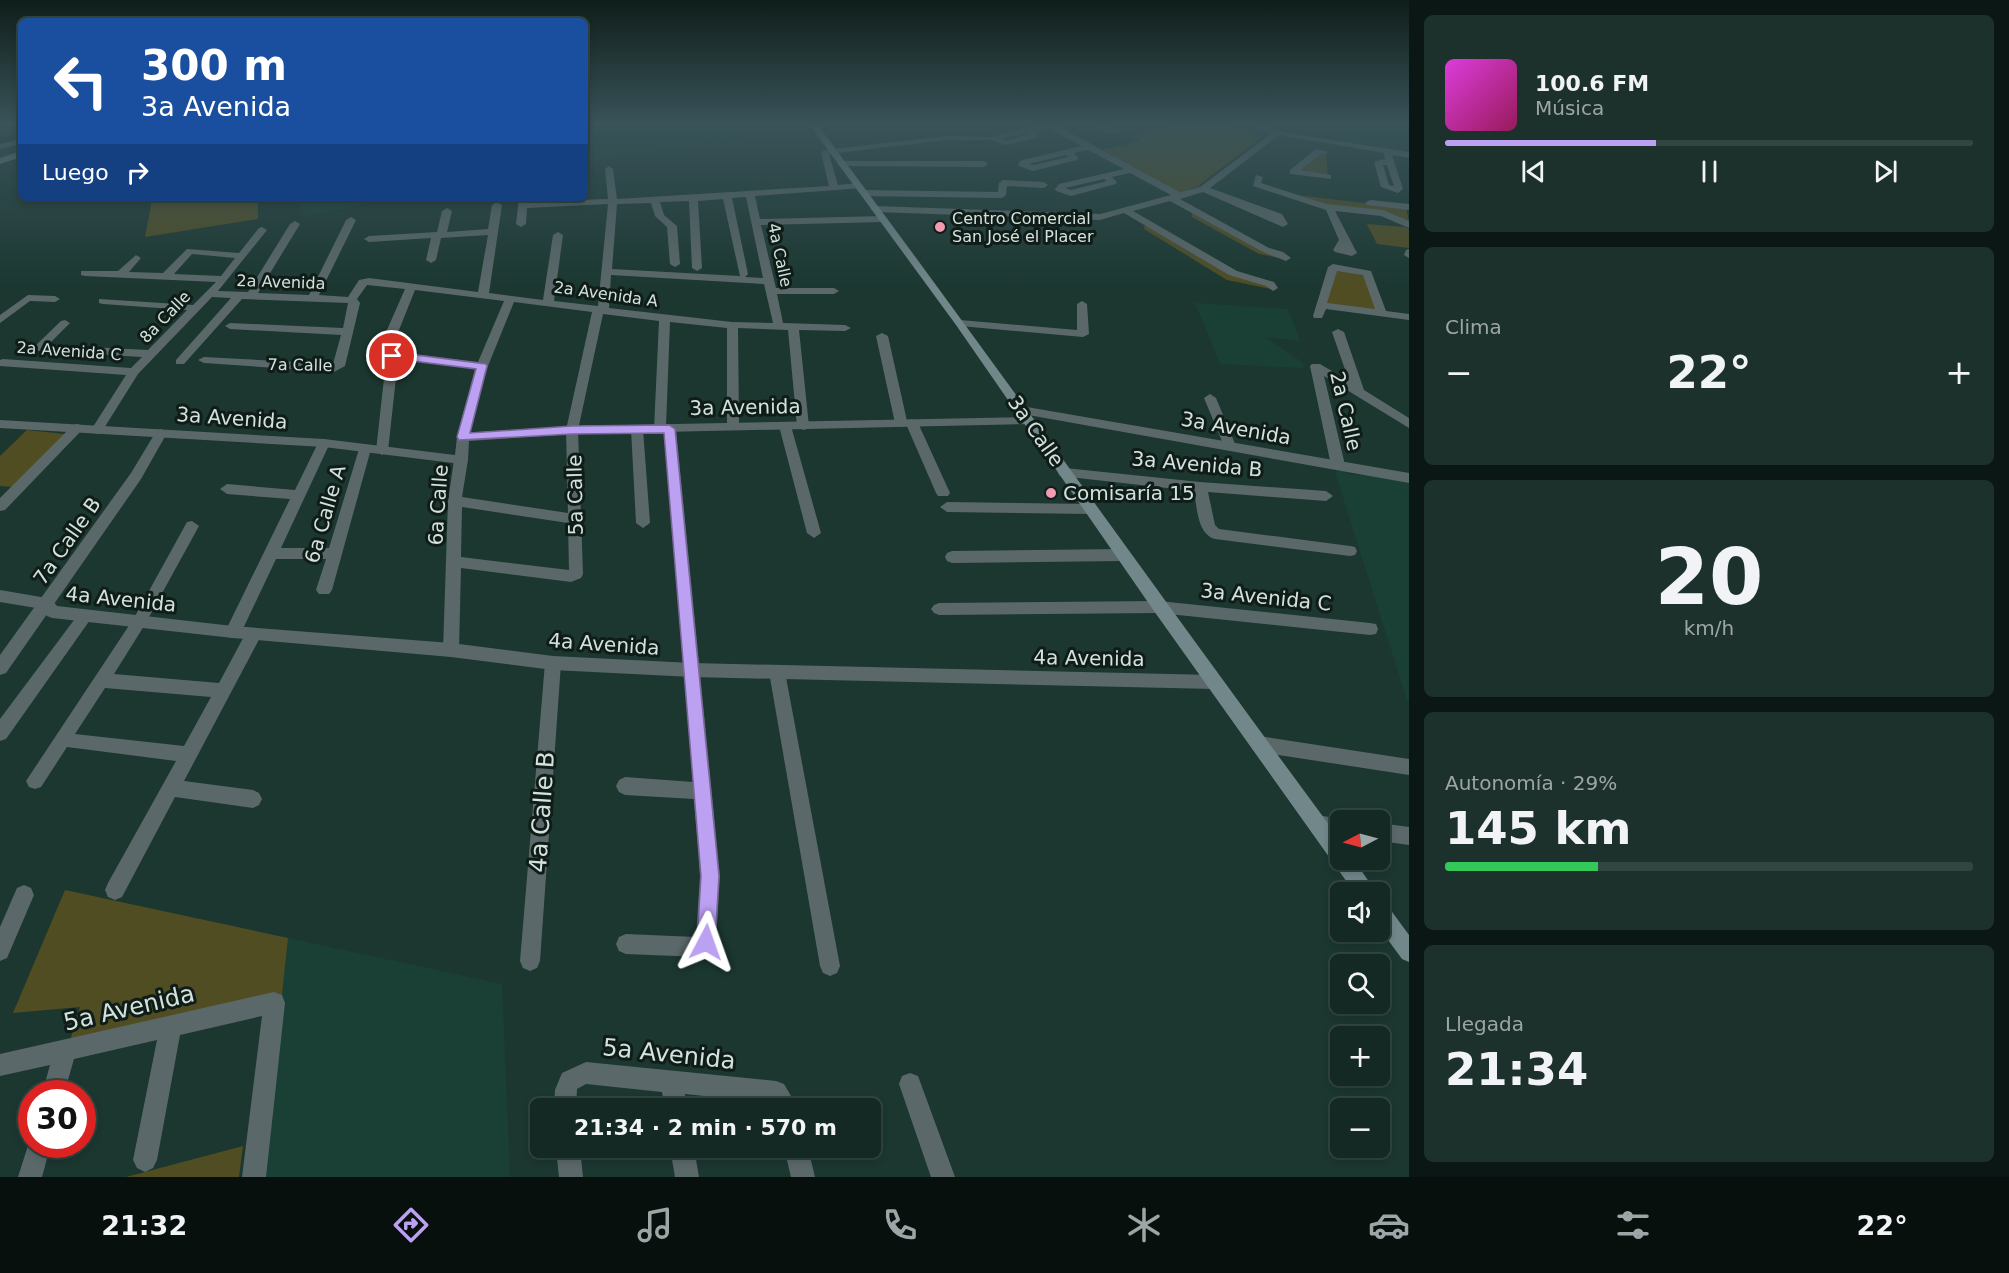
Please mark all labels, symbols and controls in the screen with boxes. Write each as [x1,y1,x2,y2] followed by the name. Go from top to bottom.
[141,41,287,90] text: 300 m
[42,42,120,120] icon: left
[1535,71,1649,96] text: 100.6 FM
[141,91,291,122] text: 3a Avenida
[1535,96,1604,120] text: Música
[1517,155,1550,188] icon: previous
[1693,155,1726,188] icon: pause
[1869,155,1902,188] icon: next
[121,156,154,189] icon: right
[42,160,109,185] text: Luego
[952,209,1094,246] place label: Centro Comercial San José el Placer
[933,220,947,234] marker: Centro Comercial San José el Placer
[764,221,796,289] street label: 4a Calle
[236,271,326,293] street label: 2a Avenida
[553,277,659,311] street label: 2a Avenida A
[136,287,194,347] street label: 8a Calle
[1445,315,1502,339] text: Clima
[366,330,417,381] pin
[16,338,122,364] street label: 2a Avenida C
[375,339,408,372] icon: arrive
[1666,346,1752,399] text: 22°
[1445,353,1473,392] text: −
[1945,353,1973,392] text: +
[267,355,333,375] street label: 7a Calle
[1325,369,1367,453] street label: 2a Calle
[1003,391,1069,471] street label: 3a Calle
[689,394,801,420] street label: 3a Avenida
[176,402,288,434] street label: 3a Avenida
[1179,407,1293,449] street label: 3a Avenida
[1131,446,1263,482] street label: 3a Avenida B
[562,454,588,536] street label: 5a Calle
[300,462,351,566] street label: 6a Calle A
[423,464,453,546] street label: 6a Calle
[1063,481,1195,505] place label: Comisaría 15
[1044,486,1058,500] marker: Comisaría 15
[28,493,106,589] street label: 7a Calle B
[1655,532,1763,622] text: 20
[1199,578,1333,616] street label: 3a Avenida C
[64,581,178,617] street label: 4a Avenida
[1684,616,1734,640] text: km/h
[548,628,660,660] street label: 4a Avenida
[1033,645,1145,671] street label: 4a Avenida
[524,751,560,873] street label: 4a Calle B
[1445,771,1617,795] text: Autonomía · 29%
[1445,802,1631,855] text: 145 km
[1330,810,1390,870] north arrow
[1330,810,1390,1158] map controls
[1330,882,1390,942] button: sound
[674,910,738,974] position arrow
[1330,954,1390,1014] button: search
[61,979,197,1037] street label: 5a Avenida
[1445,1012,1524,1036] text: Llegada
[1330,1026,1390,1086] button: +
[601,1033,737,1075] street label: 5a Avenida
[1445,1043,1588,1096] text: 21:34
[18,1080,96,1158] speed limit sign: 30
[1330,1098,1390,1158] button: −
[574,1115,837,1140] text: 21:34 · 2 min · 570 m
[390,1204,432,1246] icon: directions
[634,1204,676,1246] icon: music
[879,1204,921,1246] icon: phone
[1123,1204,1165,1246] icon: climate
[1368,1204,1410,1246] icon: car
[1612,1204,1654,1246] icon: filters
[101,1210,187,1241] text: 21:32
[1857,1210,1908,1241] text: 22°

